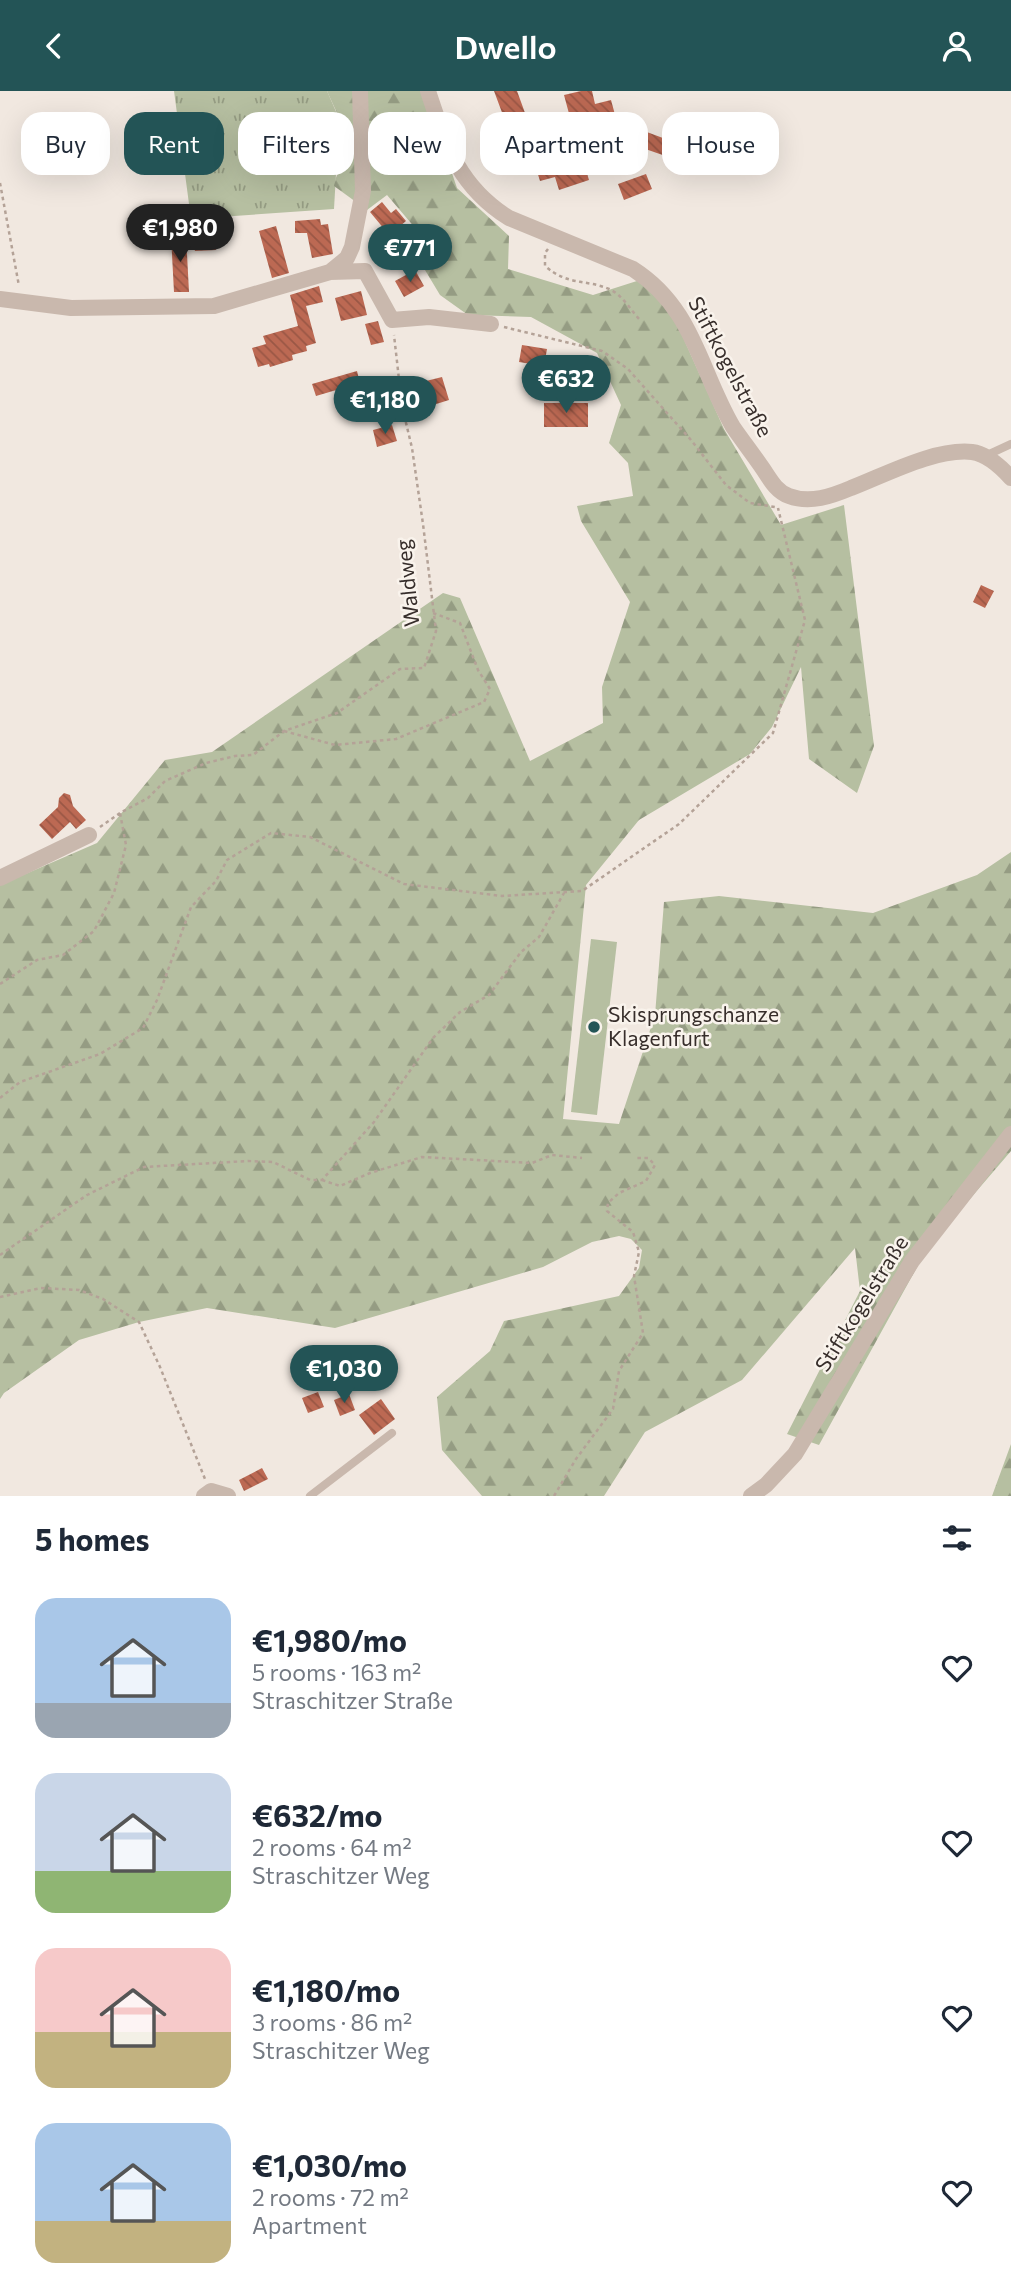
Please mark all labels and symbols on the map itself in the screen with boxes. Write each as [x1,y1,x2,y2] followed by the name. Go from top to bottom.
[123,205,237,264] pin: €1,980
[369,225,451,284] pin: €771
[684,292,779,441] street label: Stiftkogelstraße
[525,355,607,415] pin: €632
[328,377,442,436] pin: €1,180
[389,538,424,628] street label: Waldweg
[608,1001,779,1050] place label: Skisprungschanze Klagenfurt
[586,1019,602,1035] marker: Skisprungschanze Klagenfurt
[809,1231,912,1376] street label: Stiftkogelstraße
[287,1345,401,1405] pin: €1,030

